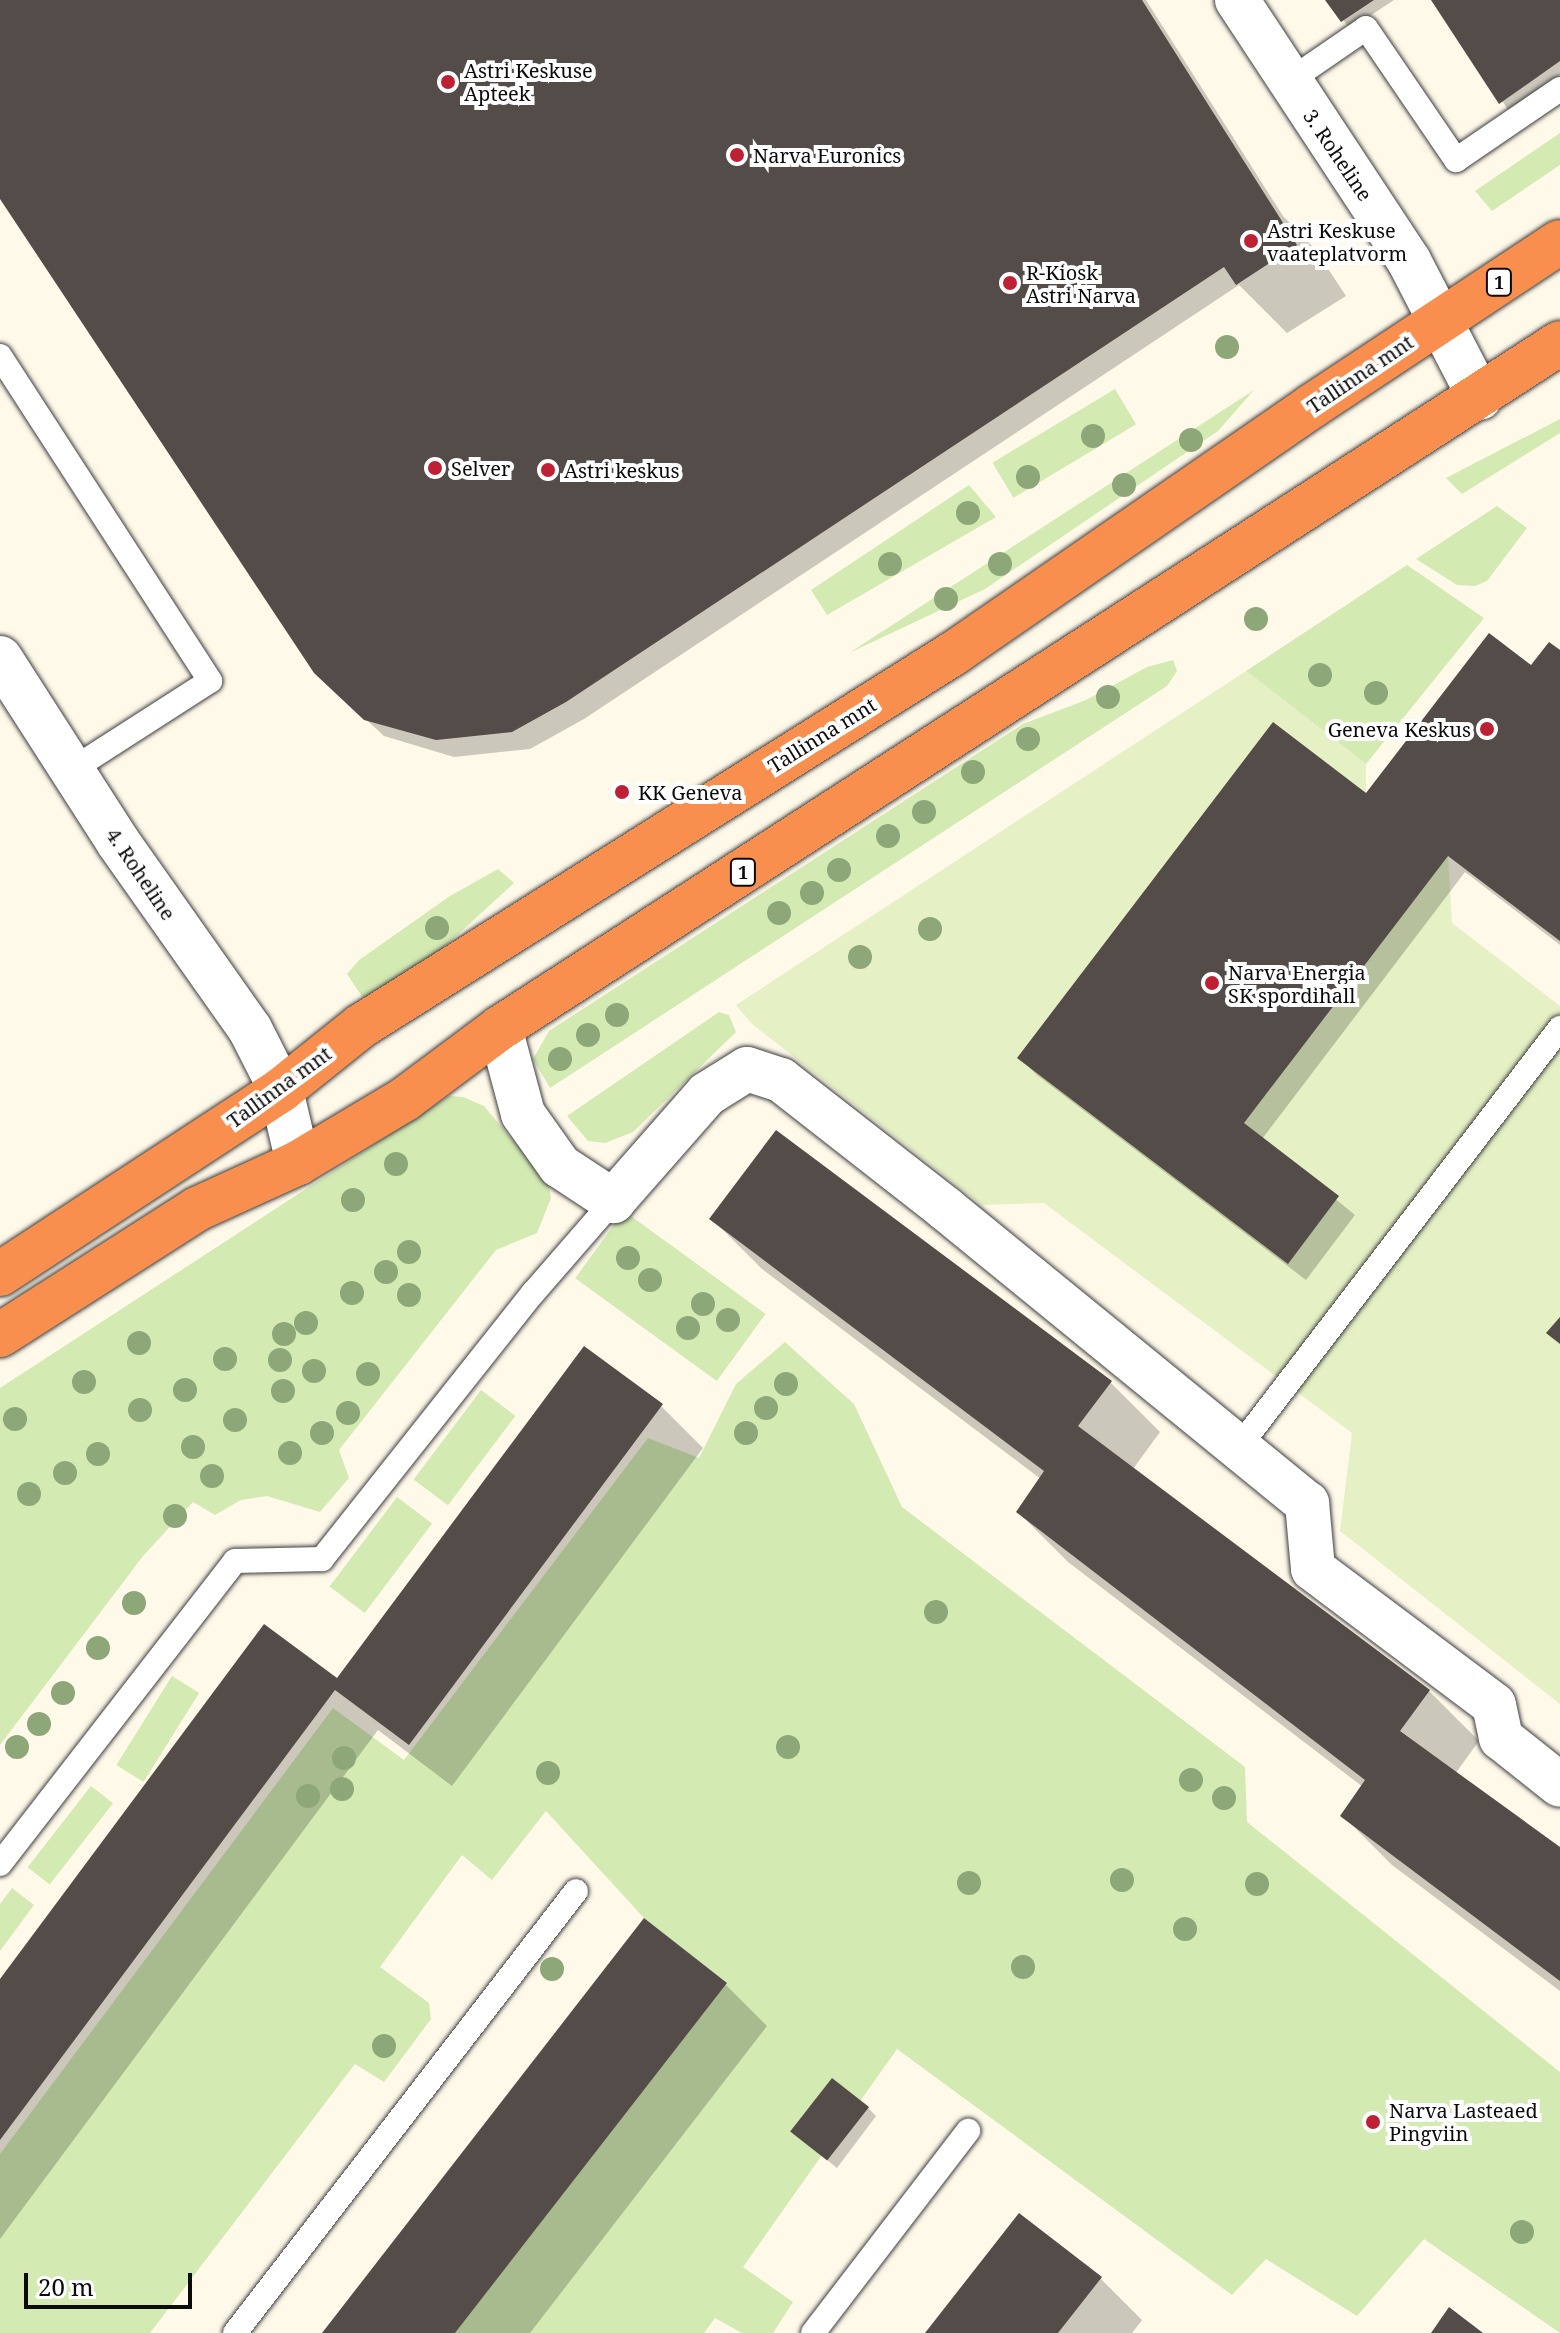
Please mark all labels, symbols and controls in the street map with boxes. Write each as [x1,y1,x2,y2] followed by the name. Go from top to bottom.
[464,58,593,105] place label: Astri Keskuse Apteek
[439,73,457,91] marker: Astri Keskuse Apteek
[1299,104,1377,206] street label: 3. Roheline
[753,143,901,167] place label: Narva Euronics
[728,146,746,164] marker: Narva Euronics
[1267,218,1407,265] place label: Astri Keskuse vaateplatvorm
[1242,232,1260,250] marker: Astri Keskuse vaateplatvorm
[1026,260,1136,307] place label: R-Kiosk Astri Narva
[1485,268,1513,296] road number: 1
[1001,274,1019,292] marker: R-Kiosk Astri Narva
[1302,330,1418,418] street label: Tallinna mnt
[451,456,510,480] place label: Selver
[564,458,680,482] place label: Astri keskus
[426,459,444,477] marker: Selver
[539,461,557,479] marker: Astri keskus
[764,692,880,778] street label: Tallinna mnt
[1328,717,1471,741] place label: Geneva Keskus
[1478,720,1496,738] marker: Geneva Keskus
[638,780,743,804] place label: KK Geneva
[613,783,631,801] marker: KK Geneva
[102,823,180,925] street label: 4. Roheline
[729,858,757,886] road number: 1
[1228,960,1366,1007] place label: Narva Energia SK spordihall
[1203,974,1221,992] marker: Narva Energia SK spordihall
[222,1041,336,1133] street label: Tallinna mnt
[1389,2098,1538,2145] place label: Narva Lasteaed Pingviin
[1364,2113,1382,2131] marker: Narva Lasteaed Pingviin
[28,2257,196,2307] scale bar
[38,2270,94,2303] text: 20 m

